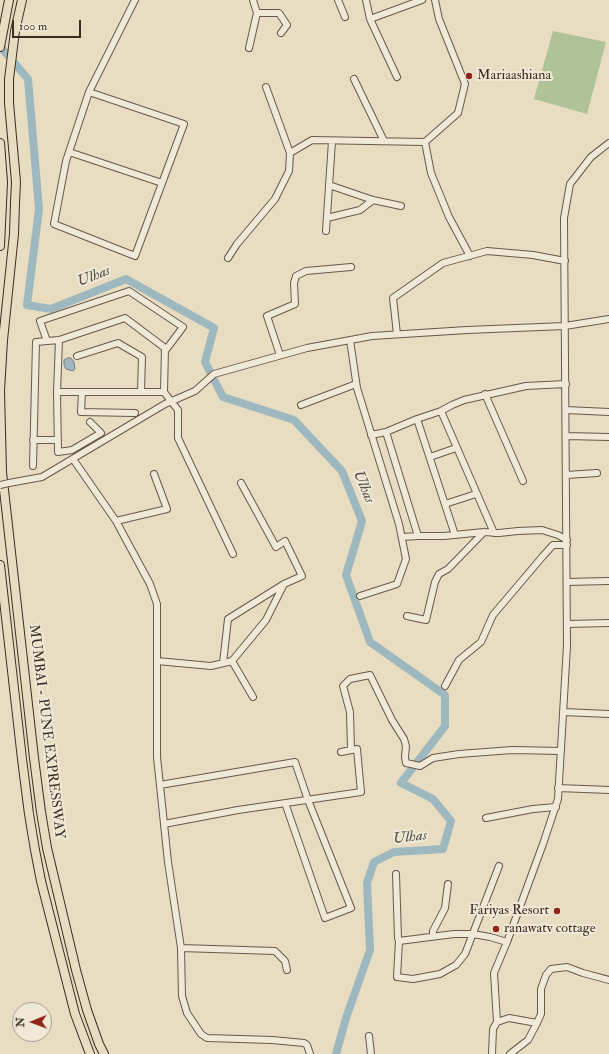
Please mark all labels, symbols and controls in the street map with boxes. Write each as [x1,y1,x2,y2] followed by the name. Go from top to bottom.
[14,12,83,38] scale bar
[19,19,47,34] text: 100 m
[477,68,551,84] place label: Mariaashiana
[464,71,474,81] marker: Mariaashiana
[75,262,113,292] water label: Ulhas
[348,468,378,506] water label: Ulhas
[24,624,68,840] street label: MUMBAI - PUNE EXPRESSWAY
[392,827,428,849] water label: Ulhas
[469,903,549,919] place label: Fariyas Resort
[552,906,562,916] marker: Fariyas Resort
[504,921,596,937] place label: ranawatv cottage
[491,924,501,934] marker: ranawatv cottage
[12,1002,52,1042] north arrow
[14,1017,27,1027] text: N

